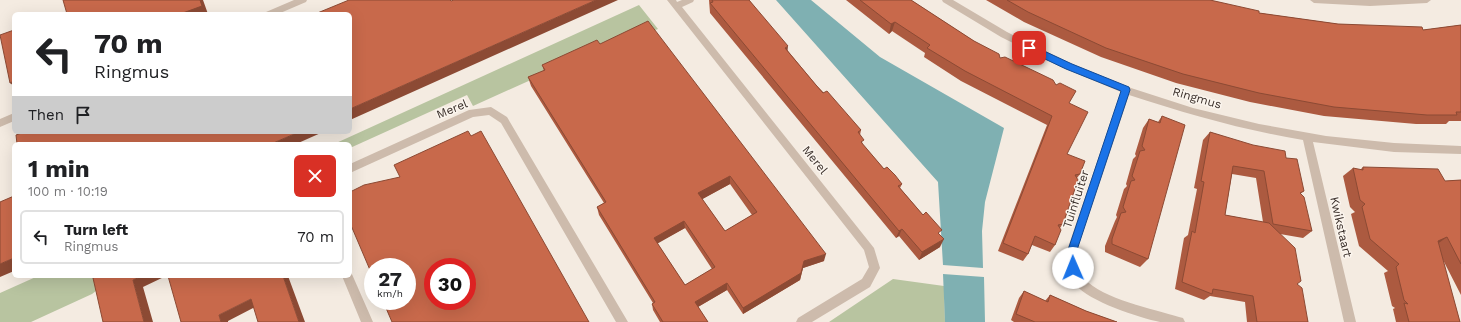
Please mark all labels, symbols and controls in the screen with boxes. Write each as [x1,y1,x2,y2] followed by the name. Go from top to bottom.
[94,27,163,60] text: 70 m
[28,28,80,80] icon: left
[1012,31,1046,65] pin
[1018,37,1040,59] icon: arrive
[94,61,169,82] text: Ringmus
[1171,84,1223,112] street label: Ringmus
[434,96,470,122] street label: Merel
[72,104,94,126] icon: arrive
[28,106,64,124] text: Then
[799,143,831,177] street label: Merel
[28,155,90,183] text: 1 min
[294,155,336,197] button: close
[1060,168,1092,230] street label: Tuinfluiter
[28,184,108,199] text: 100 m · 10:19
[1327,195,1355,259] street label: Kwikstaart
[64,221,128,239] text: Turn left
[30,226,52,248] icon: left
[297,228,334,246] text: 70 m
[64,239,118,254] text: Ringmus
[1052,247,1094,289] position arrow
[424,258,476,310] speed limit sign: 30
[378,267,402,291] text: 27
[377,288,403,299] text: km/h

